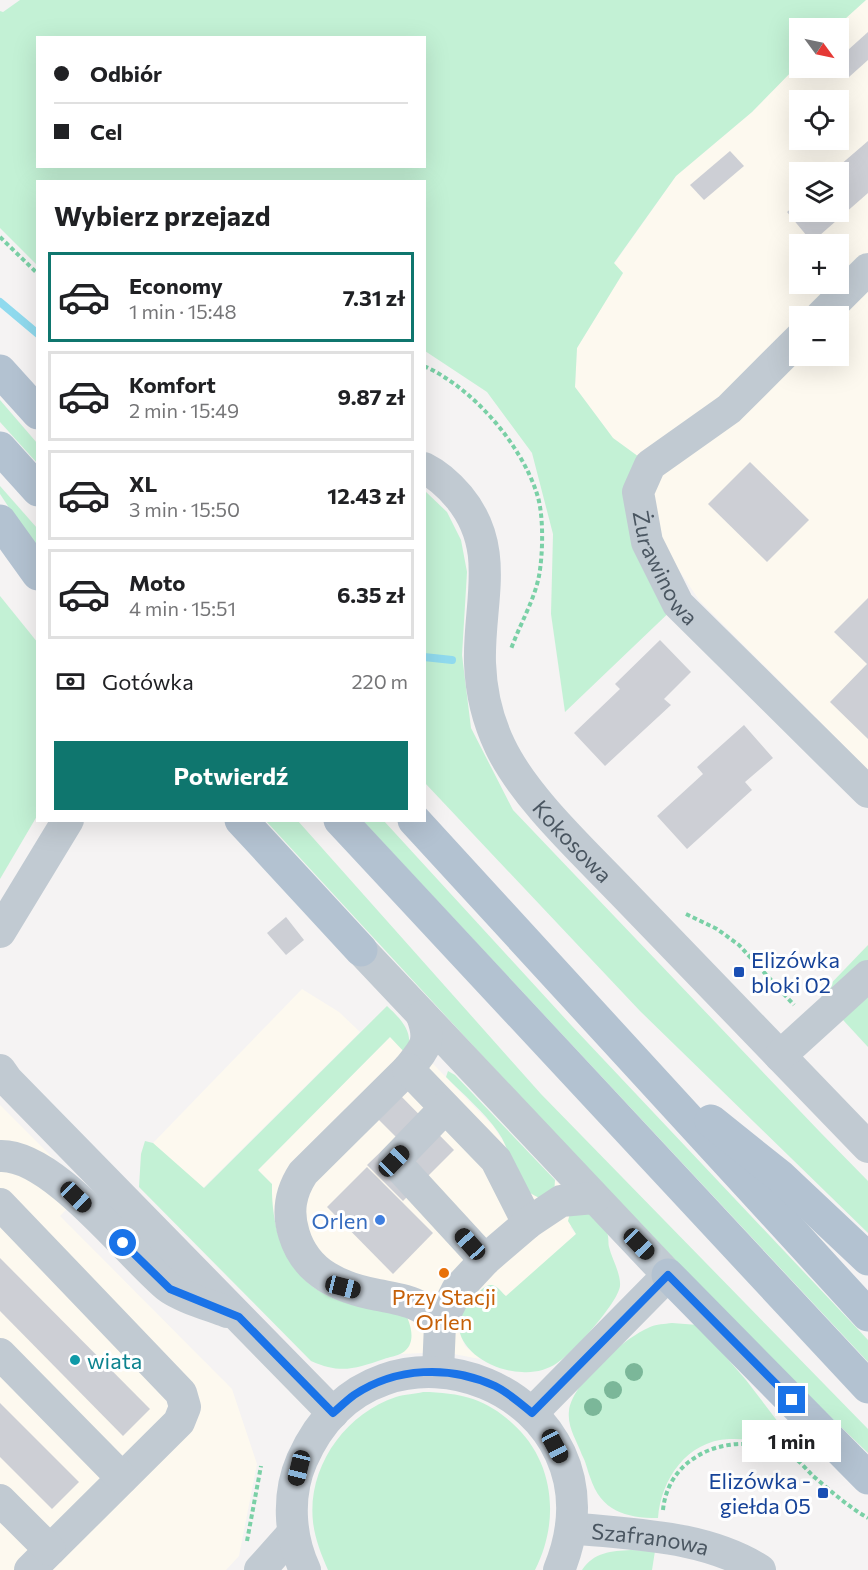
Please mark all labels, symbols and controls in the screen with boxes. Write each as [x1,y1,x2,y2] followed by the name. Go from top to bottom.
[789,18,849,78] north arrow
[789,18,849,366] map controls
[90,60,162,87] text: Odbiór
[789,90,849,150] button: locate
[90,118,123,145] text: Cel
[789,162,849,222] button: layers
[54,199,271,232] text: Wybierz przejazd
[789,234,849,294] button: +
[57,270,111,324] icon: car
[129,272,223,299] text: Economy
[343,284,405,311] text: 7.31 zł
[129,299,237,323] text: 1 min · 15:48
[789,306,849,366] button: −
[57,369,111,423] icon: car
[129,371,216,398] text: Komfort
[337,383,405,410] text: 9.87 zł
[129,398,239,422] text: 2 min · 15:49
[57,468,111,522] icon: car
[129,470,157,497] text: XL
[327,482,405,509] text: 12.43 zł
[129,497,240,521] text: 3 min · 15:50
[628,508,704,630] street label: Żurawinowa
[57,567,111,621] icon: car
[129,569,185,596] text: Moto
[337,581,405,608] text: 6.35 zł
[129,596,236,620] text: 4 min · 15:51
[54,665,87,698] icon: cash
[102,668,194,695] text: Gotówka
[352,669,408,693] text: 220 m
[54,741,408,810] button: Potwierdź
[528,794,618,888] street label: Kokosowa
[751,946,840,998] place label: Elizówka bloki 02
[732,965,746,979] marker: Elizówka bloki 02
[375,1142,413,1180] car
[57,1178,95,1216] car
[311,1207,368,1234] place label: Orlen
[373,1213,387,1227] marker: Orlen
[451,1225,489,1263] car
[620,1225,658,1263] car
[109,1229,136,1256] route start
[437,1266,451,1280] marker: Przy Stacji Orlen
[323,1274,363,1300] car
[392,1283,496,1335] place label: Przy Stacji Orlen
[87,1347,142,1374] place label: wiata
[68,1353,82,1367] marker: wiata
[778,1386,805,1413] route end
[742,1421,842,1463] callout: 1 min
[539,1426,571,1466] car
[768,1429,815,1453] text: 1 min
[286,1448,312,1488] car
[708,1467,811,1519] place label: Elizówka - giełda 05
[816,1486,830,1500] marker: Elizówka - giełda 05
[590,1517,712,1560] street label: Szafranowa

